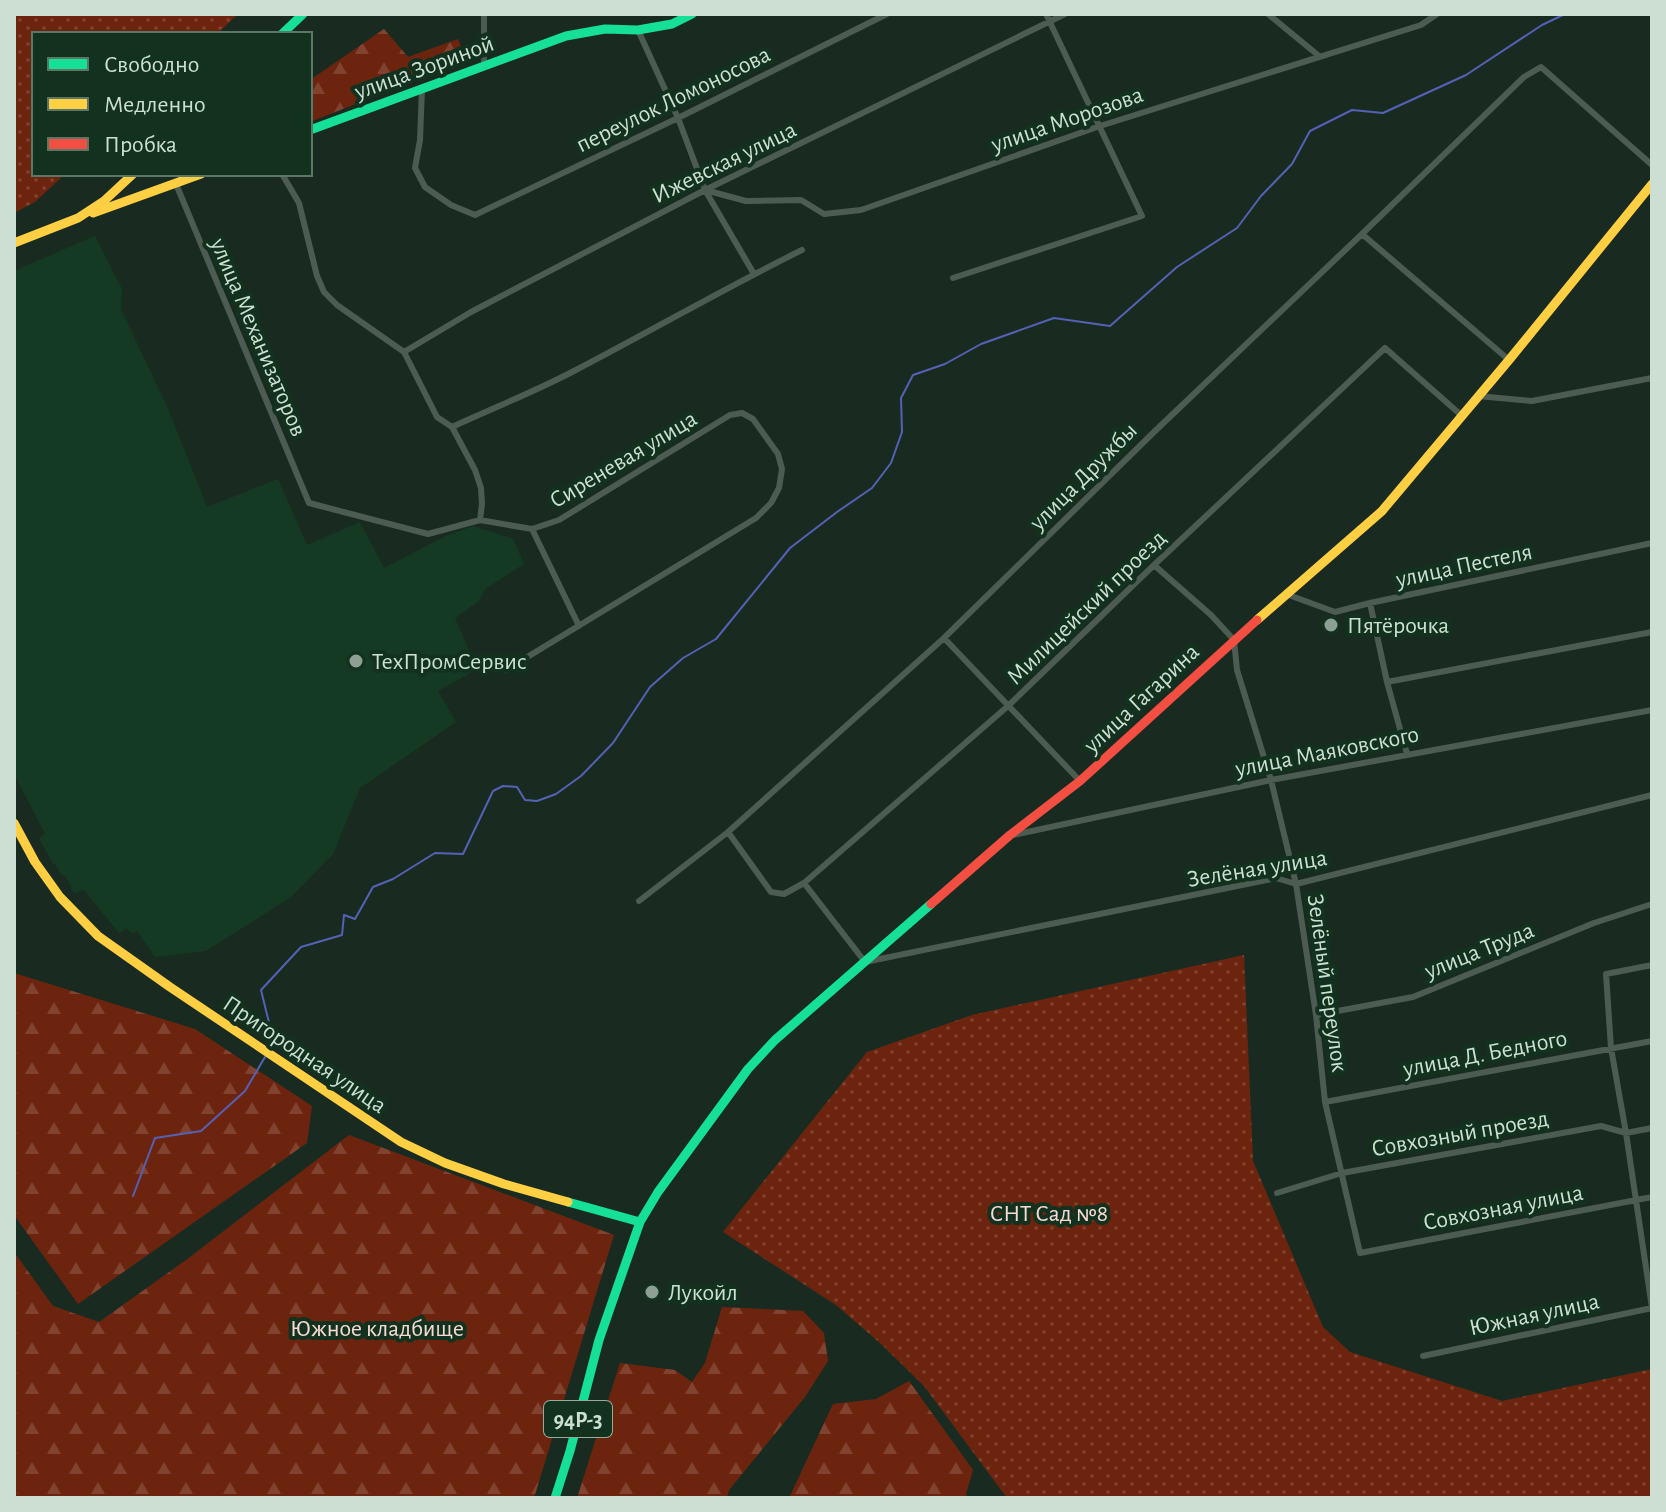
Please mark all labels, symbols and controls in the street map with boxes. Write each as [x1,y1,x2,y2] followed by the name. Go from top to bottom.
[32,32,312,176] legend
[351,32,497,105] street label: улица Зориной
[572,42,774,157] street label: переулок Ломоносова
[104,53,199,77] text: Свободно
[987,83,1146,157] street label: улица Морозова
[104,93,206,117] text: Медленно
[648,118,800,208] street label: Ижевская улица
[104,133,177,157] text: Пробка
[205,234,311,440] street label: улица Механизаторов
[546,407,701,513] street label: Сиреневая улица
[1025,418,1142,536] street label: улица Дружбы
[1002,526,1171,690] street label: Милицейский проезд
[1393,540,1535,592] street label: улица Пестеля
[1347,614,1449,638] place label: Пятёрочка
[1322,616,1340,634] marker: Пятёрочка
[1079,640,1204,759] street label: улица Гагарина
[372,650,527,674] place label: ТехПромСервис
[347,652,365,670] marker: ТехПромСервис
[1232,722,1421,782] street label: улица Маяковского
[1185,846,1329,892] street label: Зелёная улица
[1303,893,1351,1074] street label: Зелёный переулок
[1420,918,1537,984] street label: улица Труда
[219,991,390,1118] street label: Пригородная улица
[1400,1026,1569,1082] street label: улица Д. Бедного
[1370,1107,1551,1161] street label: Совхозный проезд
[1421,1181,1585,1235] street label: Совхозная улица
[990,1202,1108,1226] park label: СНТ Сад №8
[668,1281,738,1305] place label: Лукойл
[643,1283,661,1301] marker: Лукойл
[1467,1289,1602,1340] street label: Южная улица
[290,1317,464,1341] park label: Южное кладбище
[544,1401,612,1437] road number: 94Р-3

